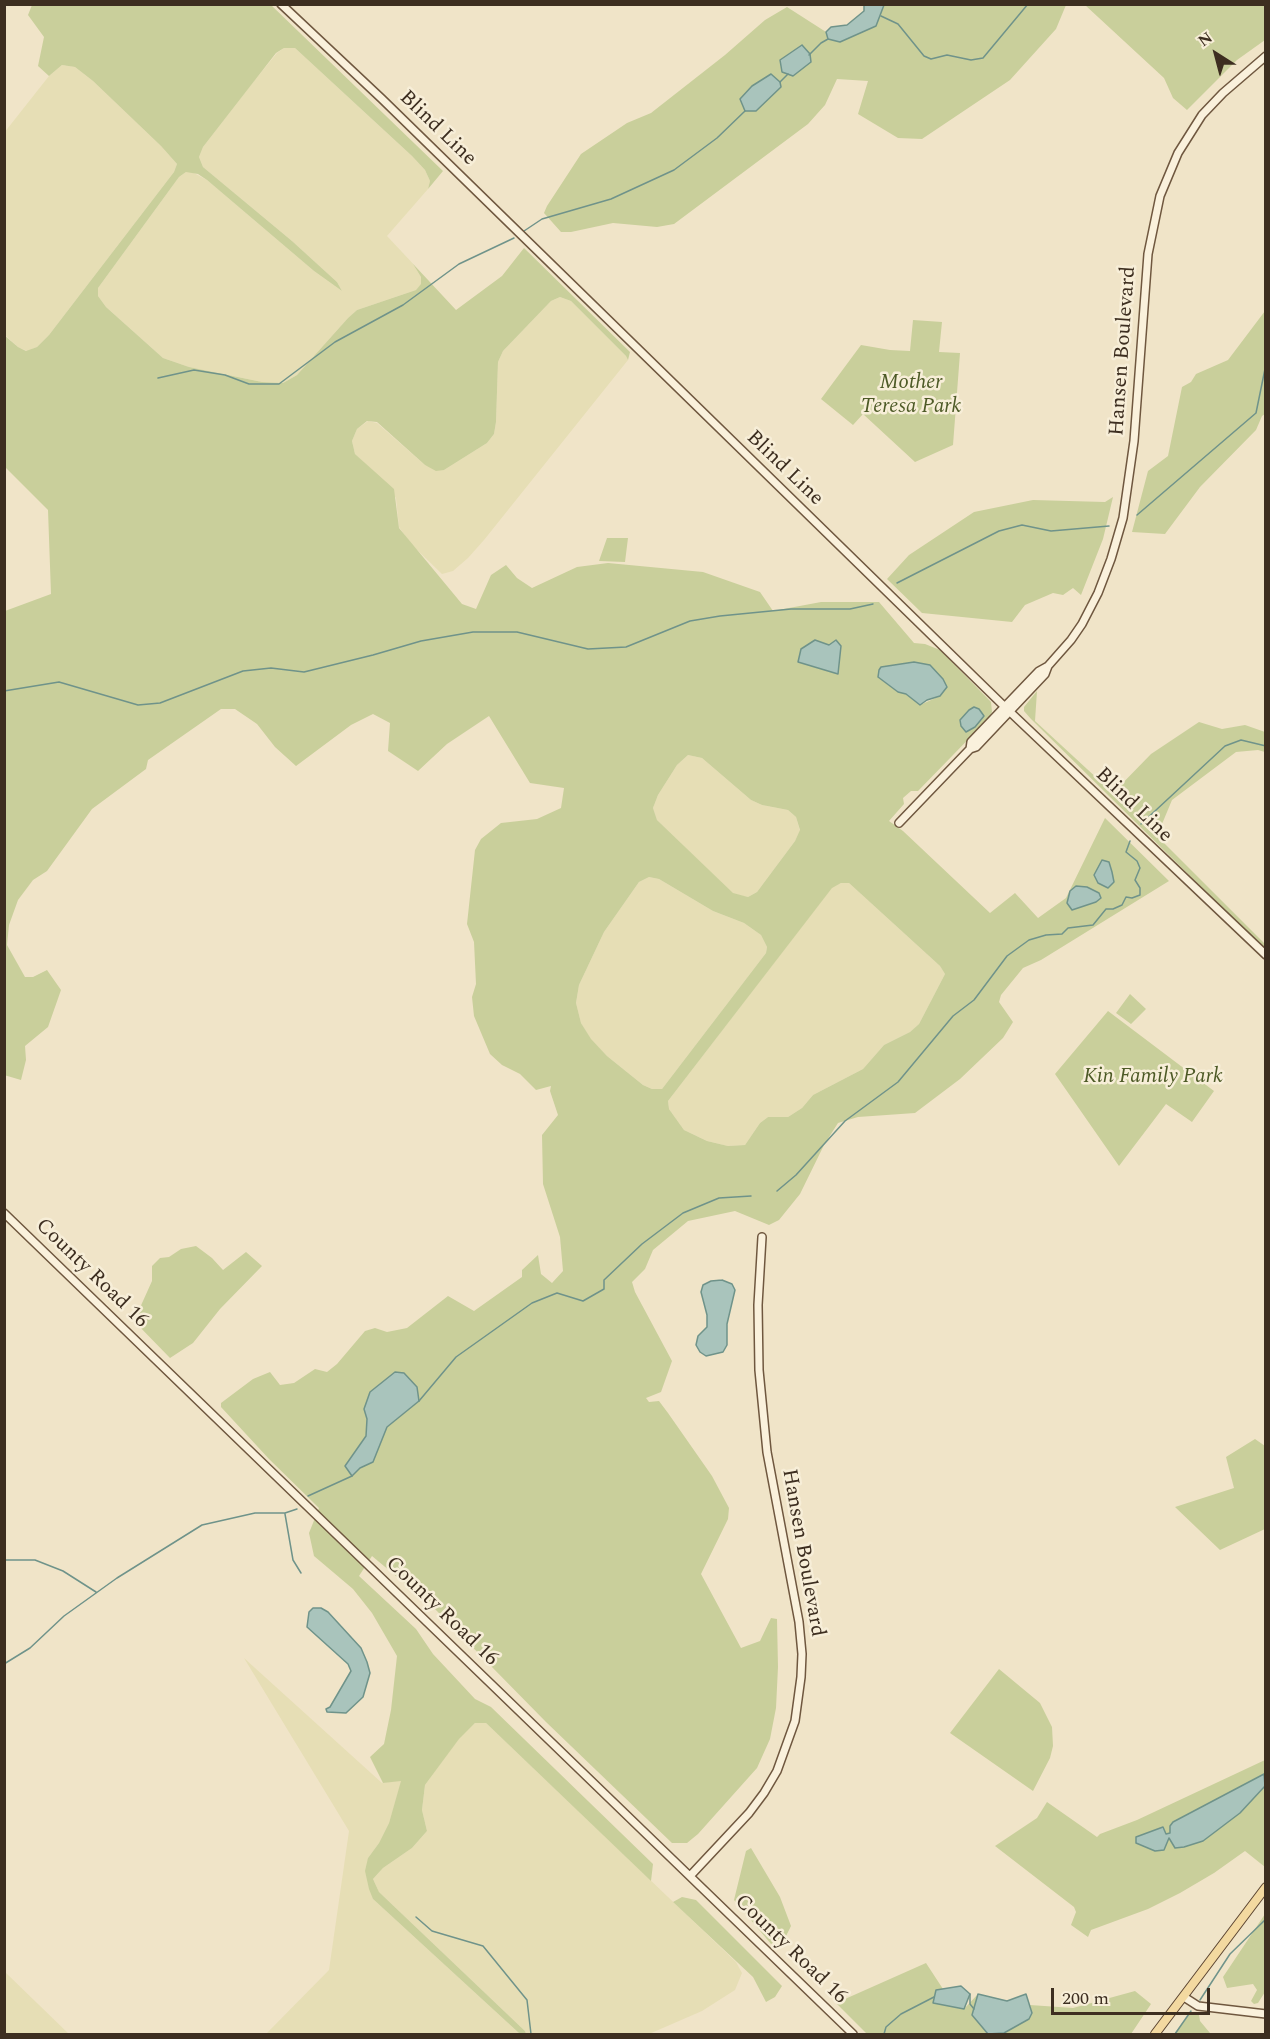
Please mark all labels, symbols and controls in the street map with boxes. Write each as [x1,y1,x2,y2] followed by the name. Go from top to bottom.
[1186,24,1246,84] north arrow
[1193,26,1218,53] text: N
[393,86,481,172] street label: Blind Line
[1105,265,1143,437] street label: Hansen Boulevard
[861,371,961,421] park label: Mother Teresa Park
[740,426,828,512] street label: Blind Line
[1089,763,1177,849] street label: Blind Line
[1083,1065,1223,1091] park label: Kin Family Park
[29,1214,153,1334] street label: County Road 16
[775,1467,829,1639] street label: Hansen Boulevard
[379,1552,503,1672] street label: County Road 16
[728,1890,852,2010] street label: County Road 16
[1054,1976,1213,2014] scale bar
[1062,1985,1109,2012] text: 200 m

